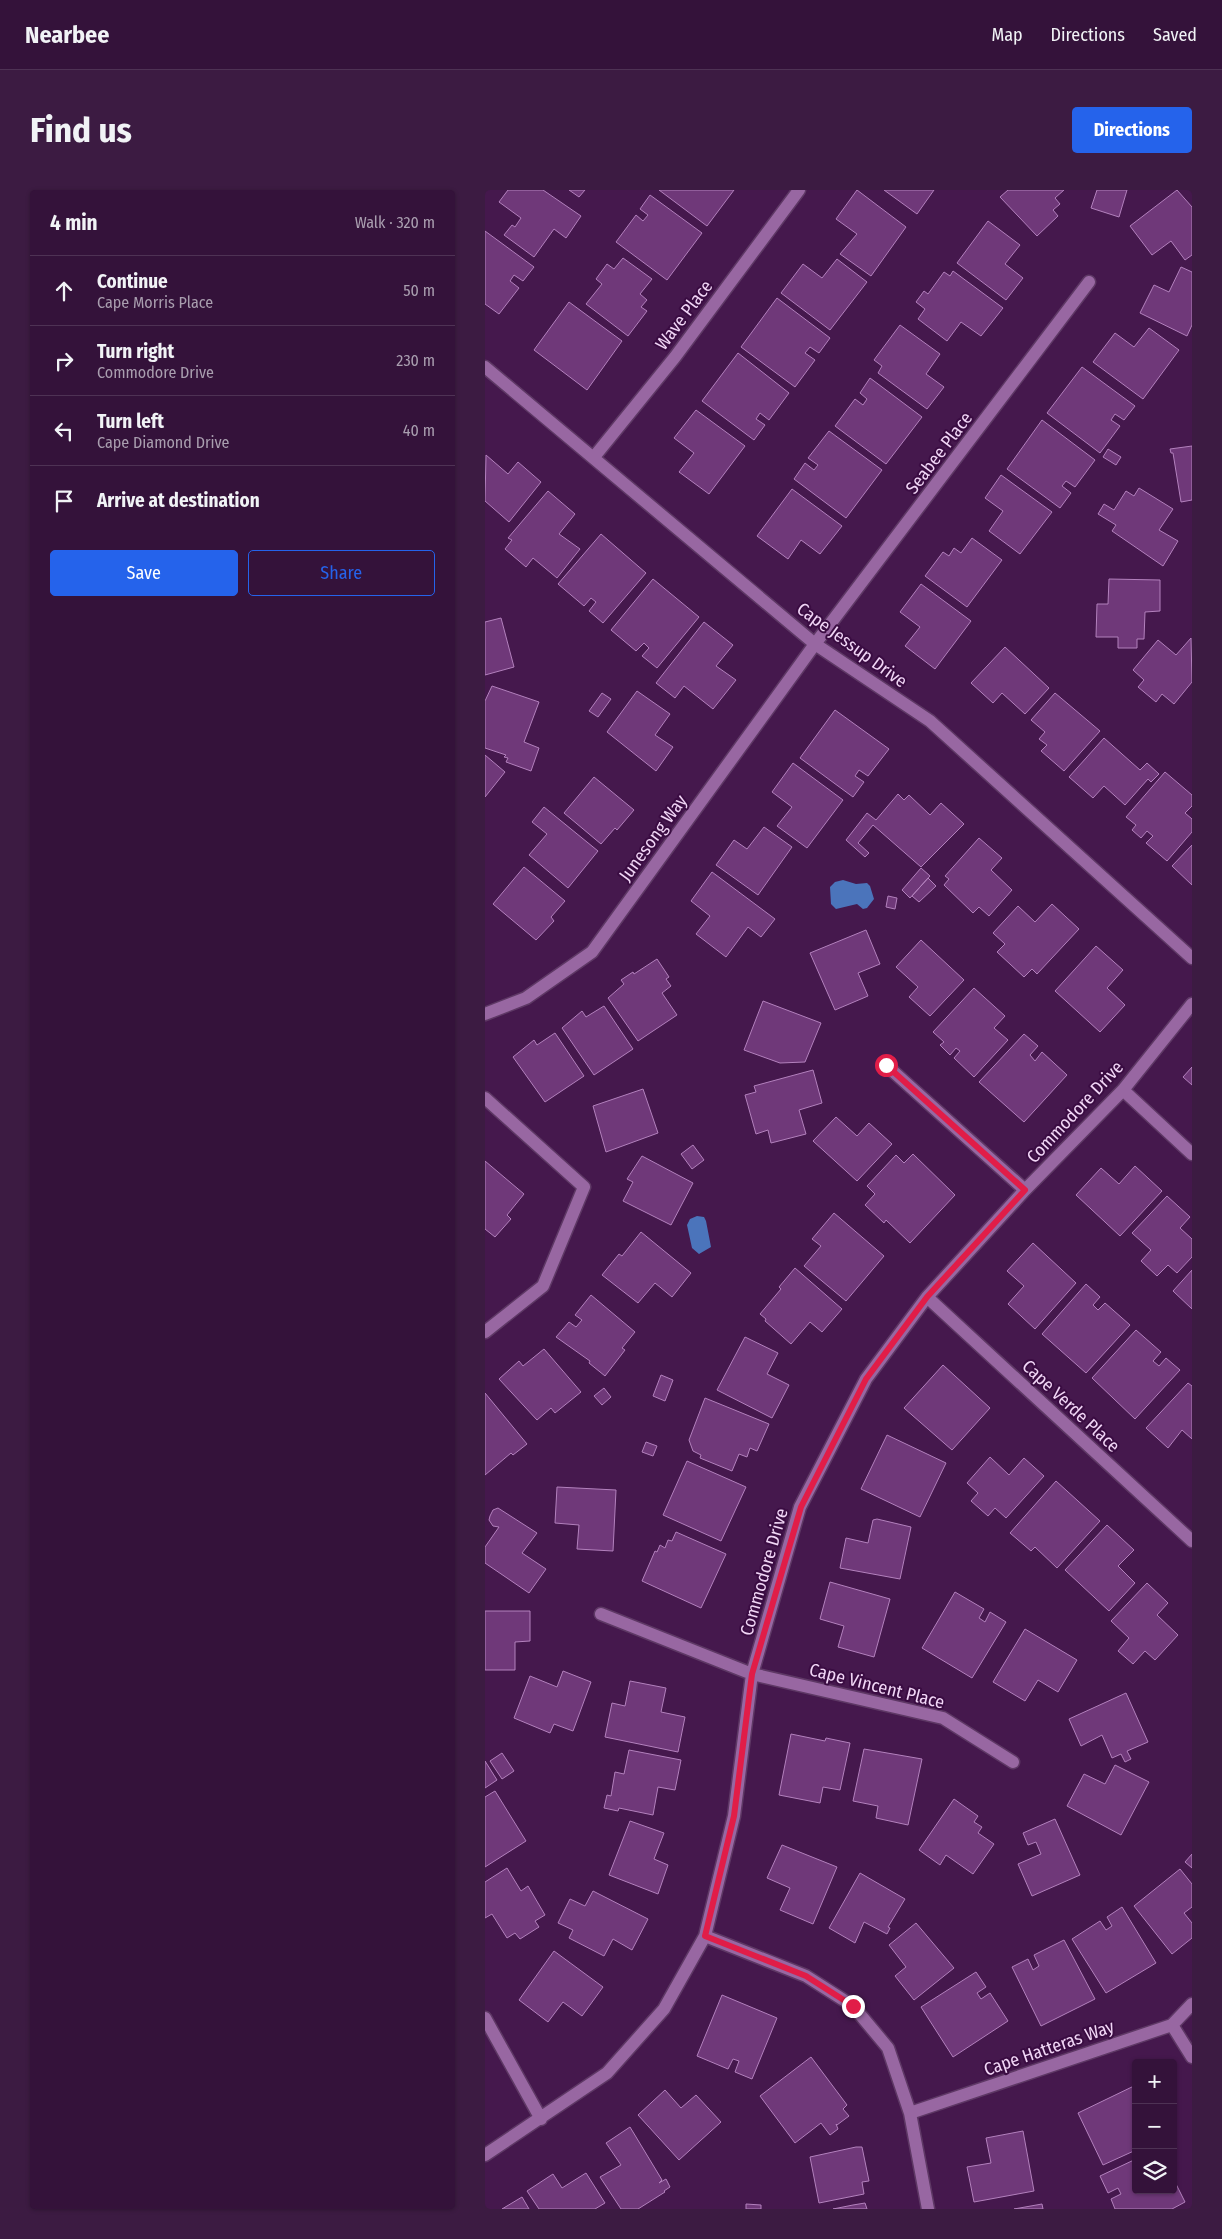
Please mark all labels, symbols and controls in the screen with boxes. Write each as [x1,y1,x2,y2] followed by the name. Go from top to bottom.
[25,21,109,49] text: Nearbee
[991,24,1023,46] text: Map
[1051,24,1125,46] text: Directions
[1153,24,1197,46] text: Saved
[1072,107,1192,153] button: Directions
[30,109,132,151] text: Find us
[50,210,98,236] text: 4 min
[355,213,435,232] text: Walk · 320 m
[97,270,168,293] text: Continue
[651,276,717,354] street label: Wave Place
[50,277,78,305] icon: ahead
[403,281,435,300] text: 50 m
[97,293,213,312] text: Cape Morris Place
[97,340,174,363] text: Turn right
[50,347,78,375] icon: right
[396,351,435,370] text: 230 m
[97,363,214,382] text: Commodore Drive
[901,408,977,498] street label: Seabee Place
[97,410,164,433] text: Turn left
[50,417,78,445] icon: left
[403,421,435,440] text: 40 m
[97,433,230,452] text: Cape Diamond Drive
[50,487,78,515] icon: arrive
[97,489,260,512] text: Arrive at destination
[50,550,238,596] button: Save
[248,550,435,596] button: Share
[793,598,911,692] street label: Cape Jessup Drive
[614,790,692,886] street label: Junesong Way
[875,1054,898,1077] route start
[1022,1056,1128,1168] street label: Commodore Drive
[1018,1355,1125,1457] street label: Cape Verde Place
[735,1506,793,1638] street label: Commodore Drive
[807,1659,947,1713] street label: Cape Vincent Place
[842,1995,865,2018] route end
[981,2015,1117,2081] street label: Cape Hatteras Way
[1132,2059,1177,2194] map controls
[1132,2059,1177,2104] button: +
[1132,2104,1177,2149] button: −
[1132,2149,1177,2194] button: layers

